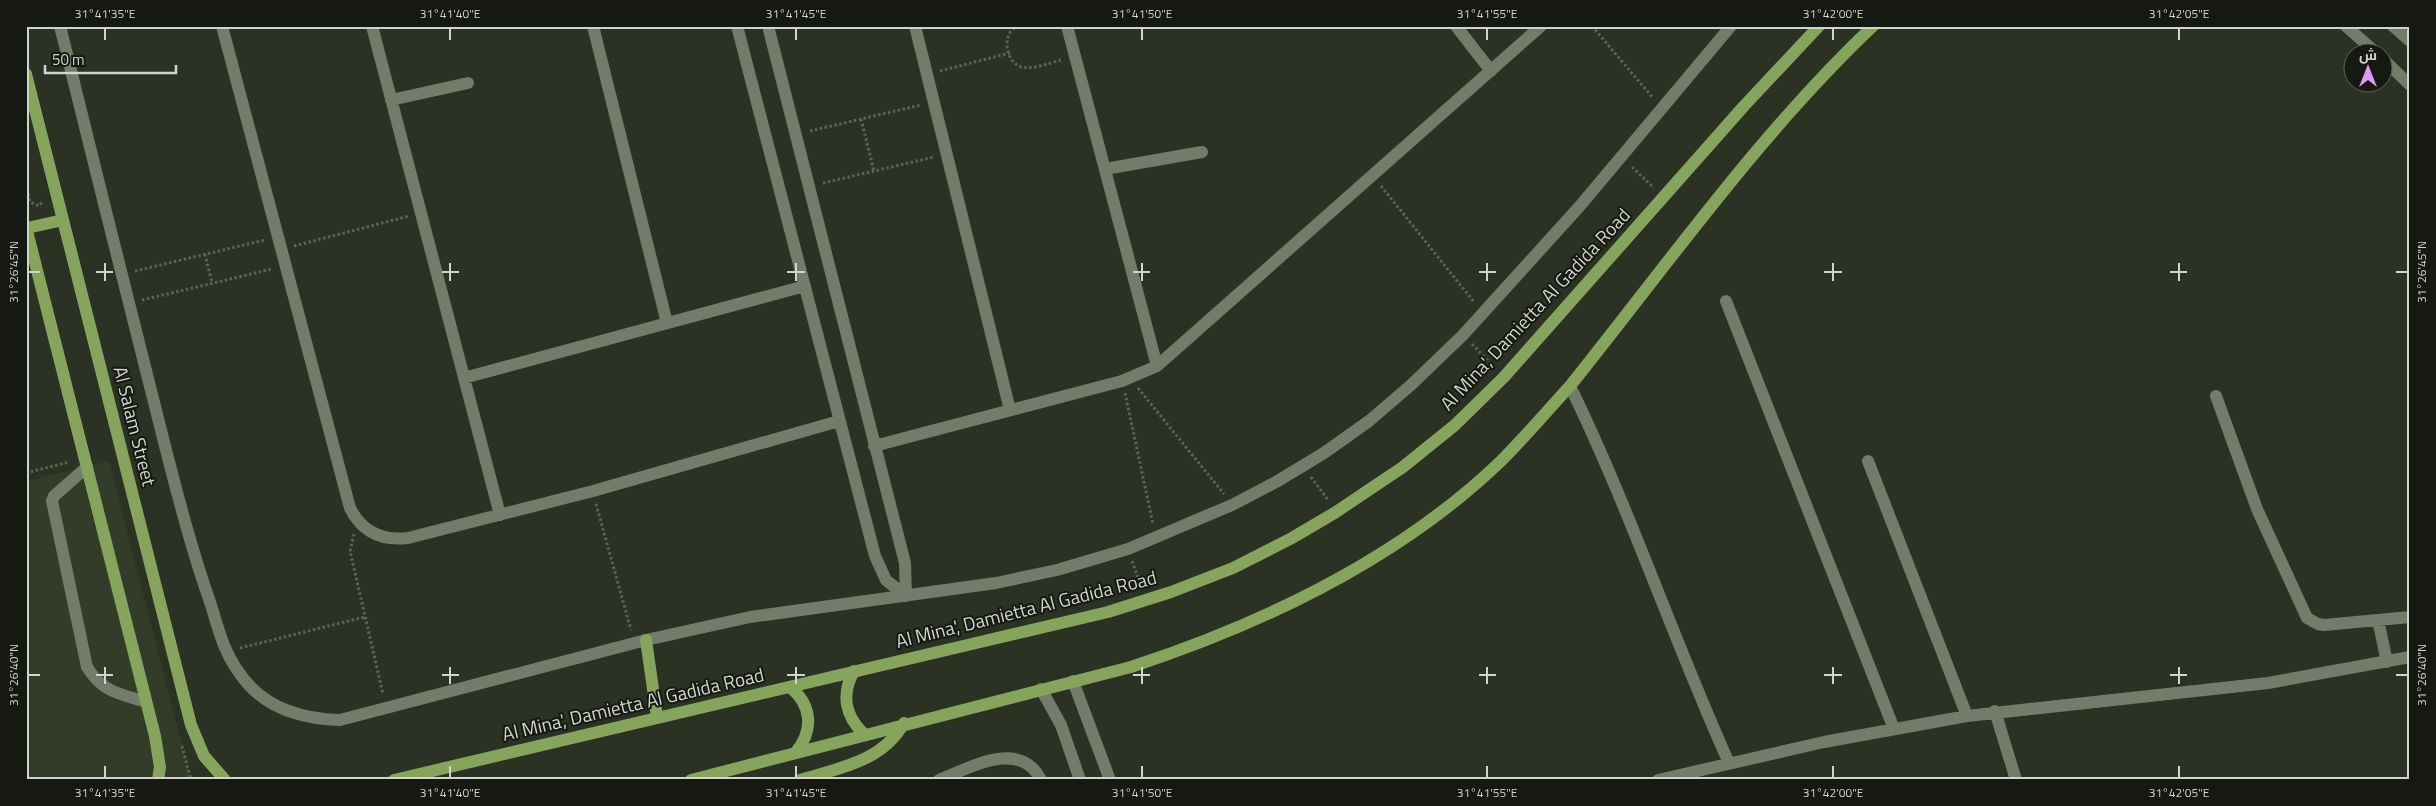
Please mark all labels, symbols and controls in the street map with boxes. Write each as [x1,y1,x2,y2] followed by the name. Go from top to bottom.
[75,4,136,23] text: 31°41'35"E
[420,4,481,23] text: 31°41'40"E
[766,4,827,23] text: 31°41'45"E
[1112,4,1173,23] text: 31°41'50"E
[1457,4,1518,23] text: 31°41'55"E
[1803,4,1864,23] text: 31°42'00"E
[2149,4,2210,23] text: 31°42'05"E
[45,42,176,74] scale bar
[2344,42,2394,92] north arrow
[2359,44,2377,65] text: ش
[52,48,85,71] text: 50 m
[1433,201,1637,416] street label: Al Mina', Damietta Al Gadida Road
[4,241,23,303] text: 31°26'45"N
[2412,241,2431,303] text: 31°26'45"N
[107,363,164,489] street label: Al Salam Street
[892,562,1159,655] street label: Al Mina', Damietta Al Gadida Road
[4,644,23,706] text: 31°26'40"N
[2412,644,2431,706] text: 31°26'40"N
[499,659,767,748] street label: Al Mina', Damietta Al Gadida Road
[75,783,136,802] text: 31°41'35"E
[420,783,481,802] text: 31°41'40"E
[766,783,827,802] text: 31°41'45"E
[1112,783,1173,802] text: 31°41'50"E
[1457,783,1518,802] text: 31°41'55"E
[1803,783,1864,802] text: 31°42'00"E
[2149,783,2210,802] text: 31°42'05"E

